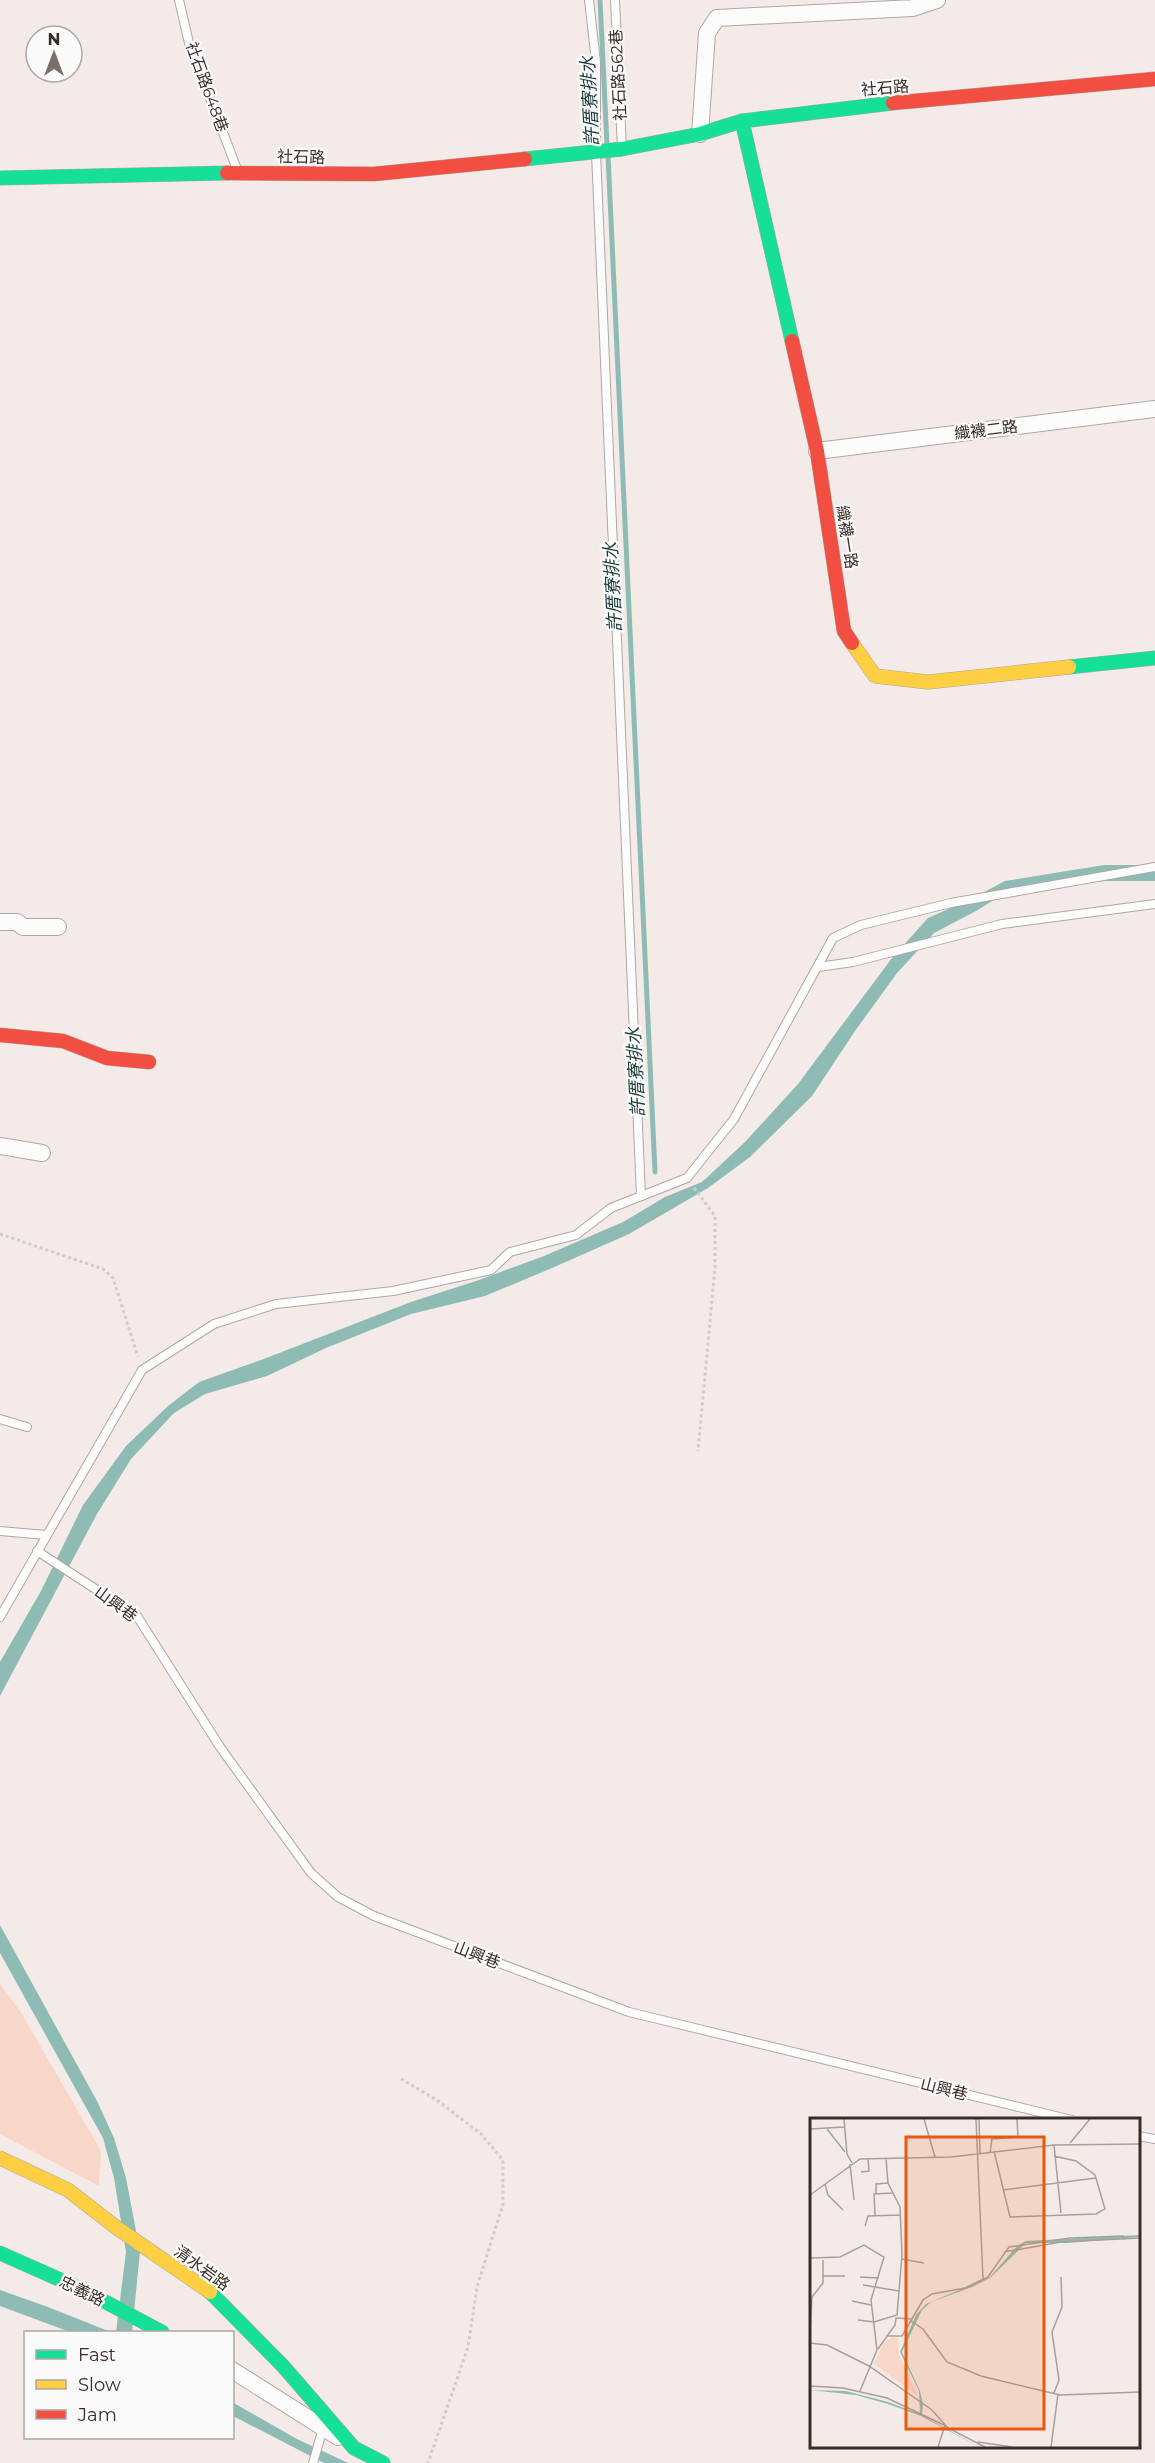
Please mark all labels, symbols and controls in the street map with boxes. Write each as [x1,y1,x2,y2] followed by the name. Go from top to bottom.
[24,24,84,84] north arrow
[606,29,630,121] street label: 社石路562巷
[48,30,60,49] text: N
[182,39,232,135] street label: 社石路648巷
[577,54,603,147] water label: 許厝寮排水
[860,76,910,100] street label: 社石路
[277,147,325,167] street label: 社石路
[953,417,1019,443] street label: 織襪二路
[833,504,861,570] street label: 織襪一路
[600,540,626,633] water label: 許厝寮排水
[623,1025,649,1118] water label: 許厝寮排水
[91,1582,141,1626] street label: 山興巷
[451,1938,503,1972] street label: 山興巷
[918,2074,970,2104] street label: 山興巷
[810,2118,1140,2448] inset map
[171,2242,233,2294] street label: 清水岩路
[56,2272,108,2310] street label: 忠義路
[24,2331,234,2439] legend
[78,2344,116,2366] text: Fast
[78,2374,121,2396] text: Slow
[77,2404,117,2426] text: Jam

